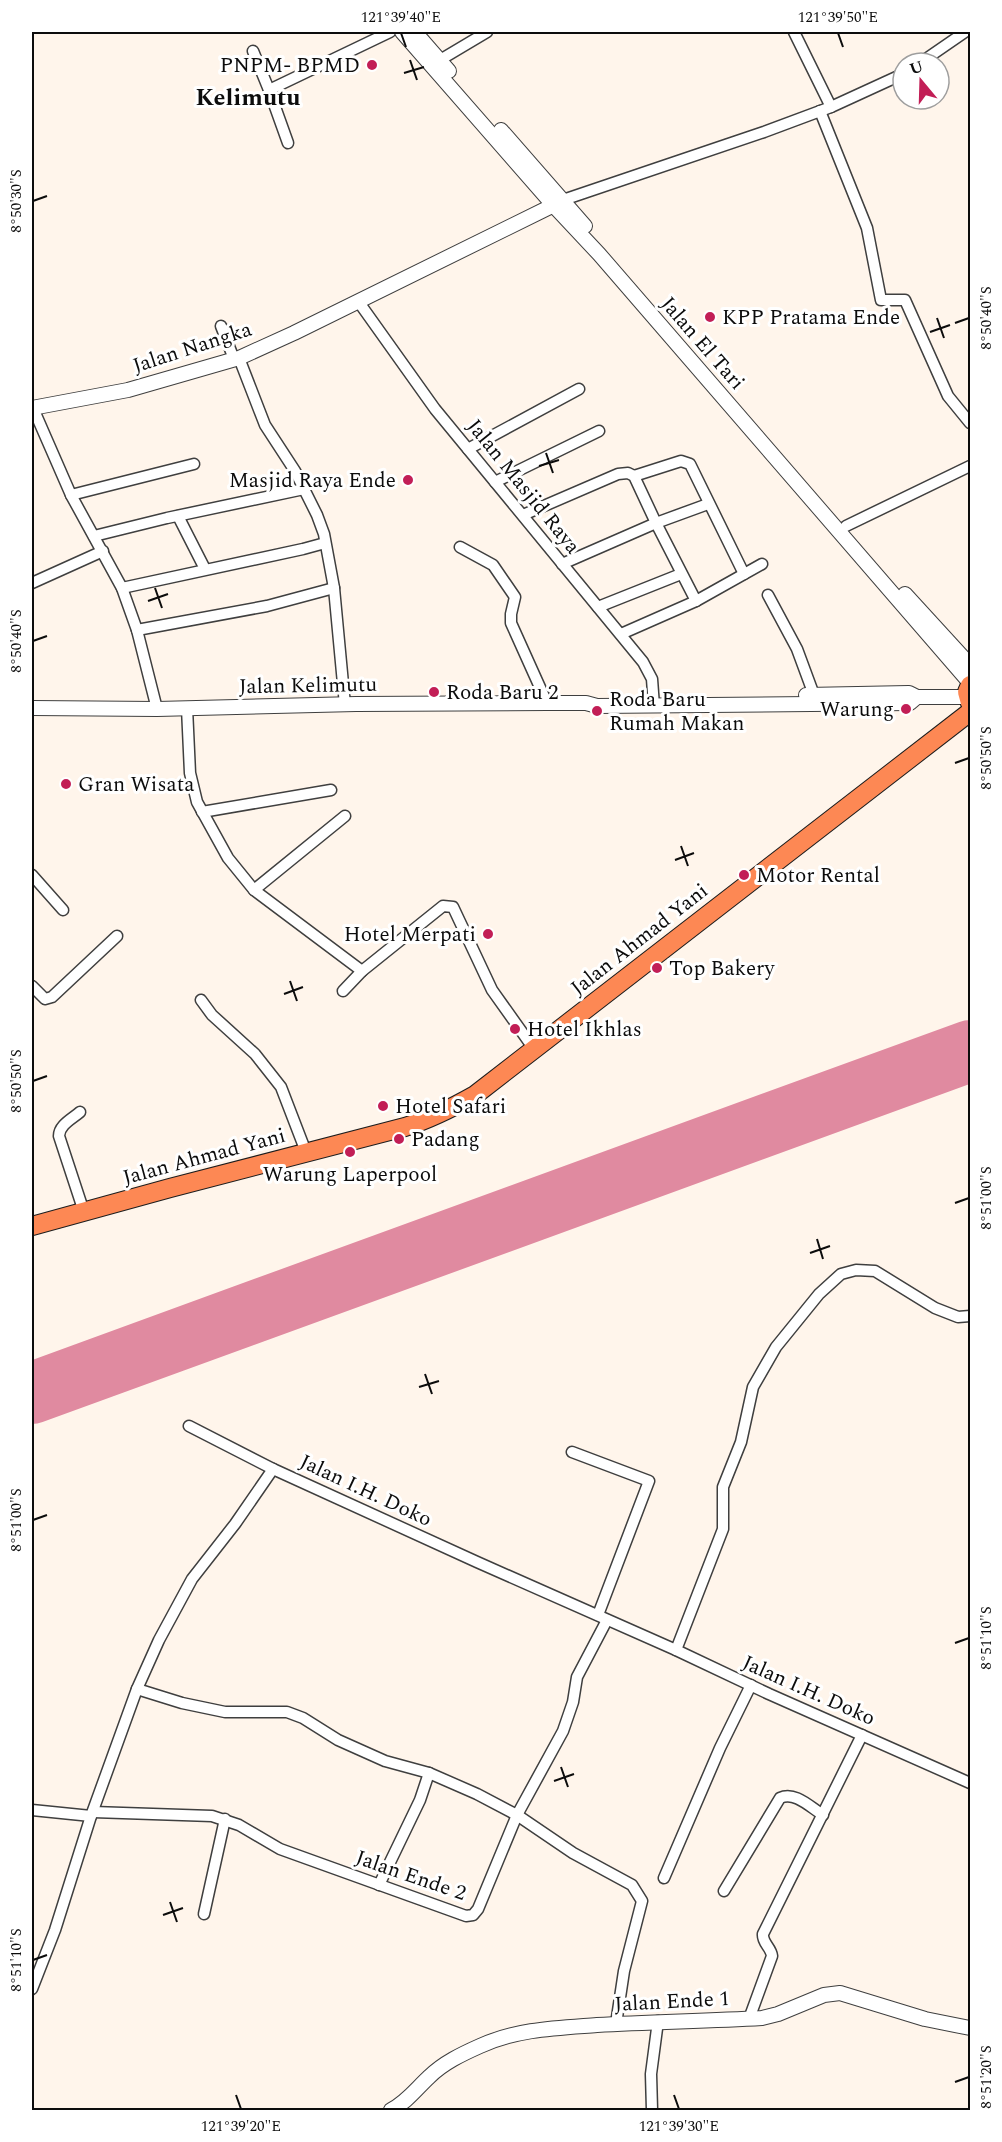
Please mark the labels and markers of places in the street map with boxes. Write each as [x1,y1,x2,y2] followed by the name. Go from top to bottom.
[220,50,360,82] place label: PNPM- BPMD
[365,58,379,72] marker: PNPM- BPMD
[722,302,900,334] place label: KPP Pratama Ende
[703,310,717,324] marker: KPP Pratama Ende
[229,465,396,497] place label: Masjid Raya Ende
[401,473,415,487] marker: Masjid Raya Ende
[446,677,559,709] place label: Roda Baru 2
[609,684,744,740] place label: Roda Baru Rumah Makan
[427,685,441,699] marker: Roda Baru 2
[820,694,894,726] place label: Warung
[899,702,913,716] marker: Warung
[590,704,604,718] marker: Roda Baru Rumah Makan
[78,769,195,801] place label: Gran Wisata
[59,777,73,791] marker: Gran Wisata
[756,860,880,892] place label: Motor Rental
[737,868,751,882] marker: Motor Rental
[344,919,476,951] place label: Hotel Merpati
[481,927,495,941] marker: Hotel Merpati
[669,953,775,985] place label: Top Bakery
[650,961,664,975] marker: Top Bakery
[527,1014,642,1046] place label: Hotel Ikhlas
[508,1022,522,1036] marker: Hotel Ikhlas
[395,1091,506,1123] place label: Hotel Safari
[376,1099,390,1113] marker: Hotel Safari
[411,1124,480,1156] place label: Padang
[392,1132,406,1146] marker: Padang
[343,1145,357,1159] marker: Warung Laperpool
[263,1159,437,1191] place label: Warung Laperpool

